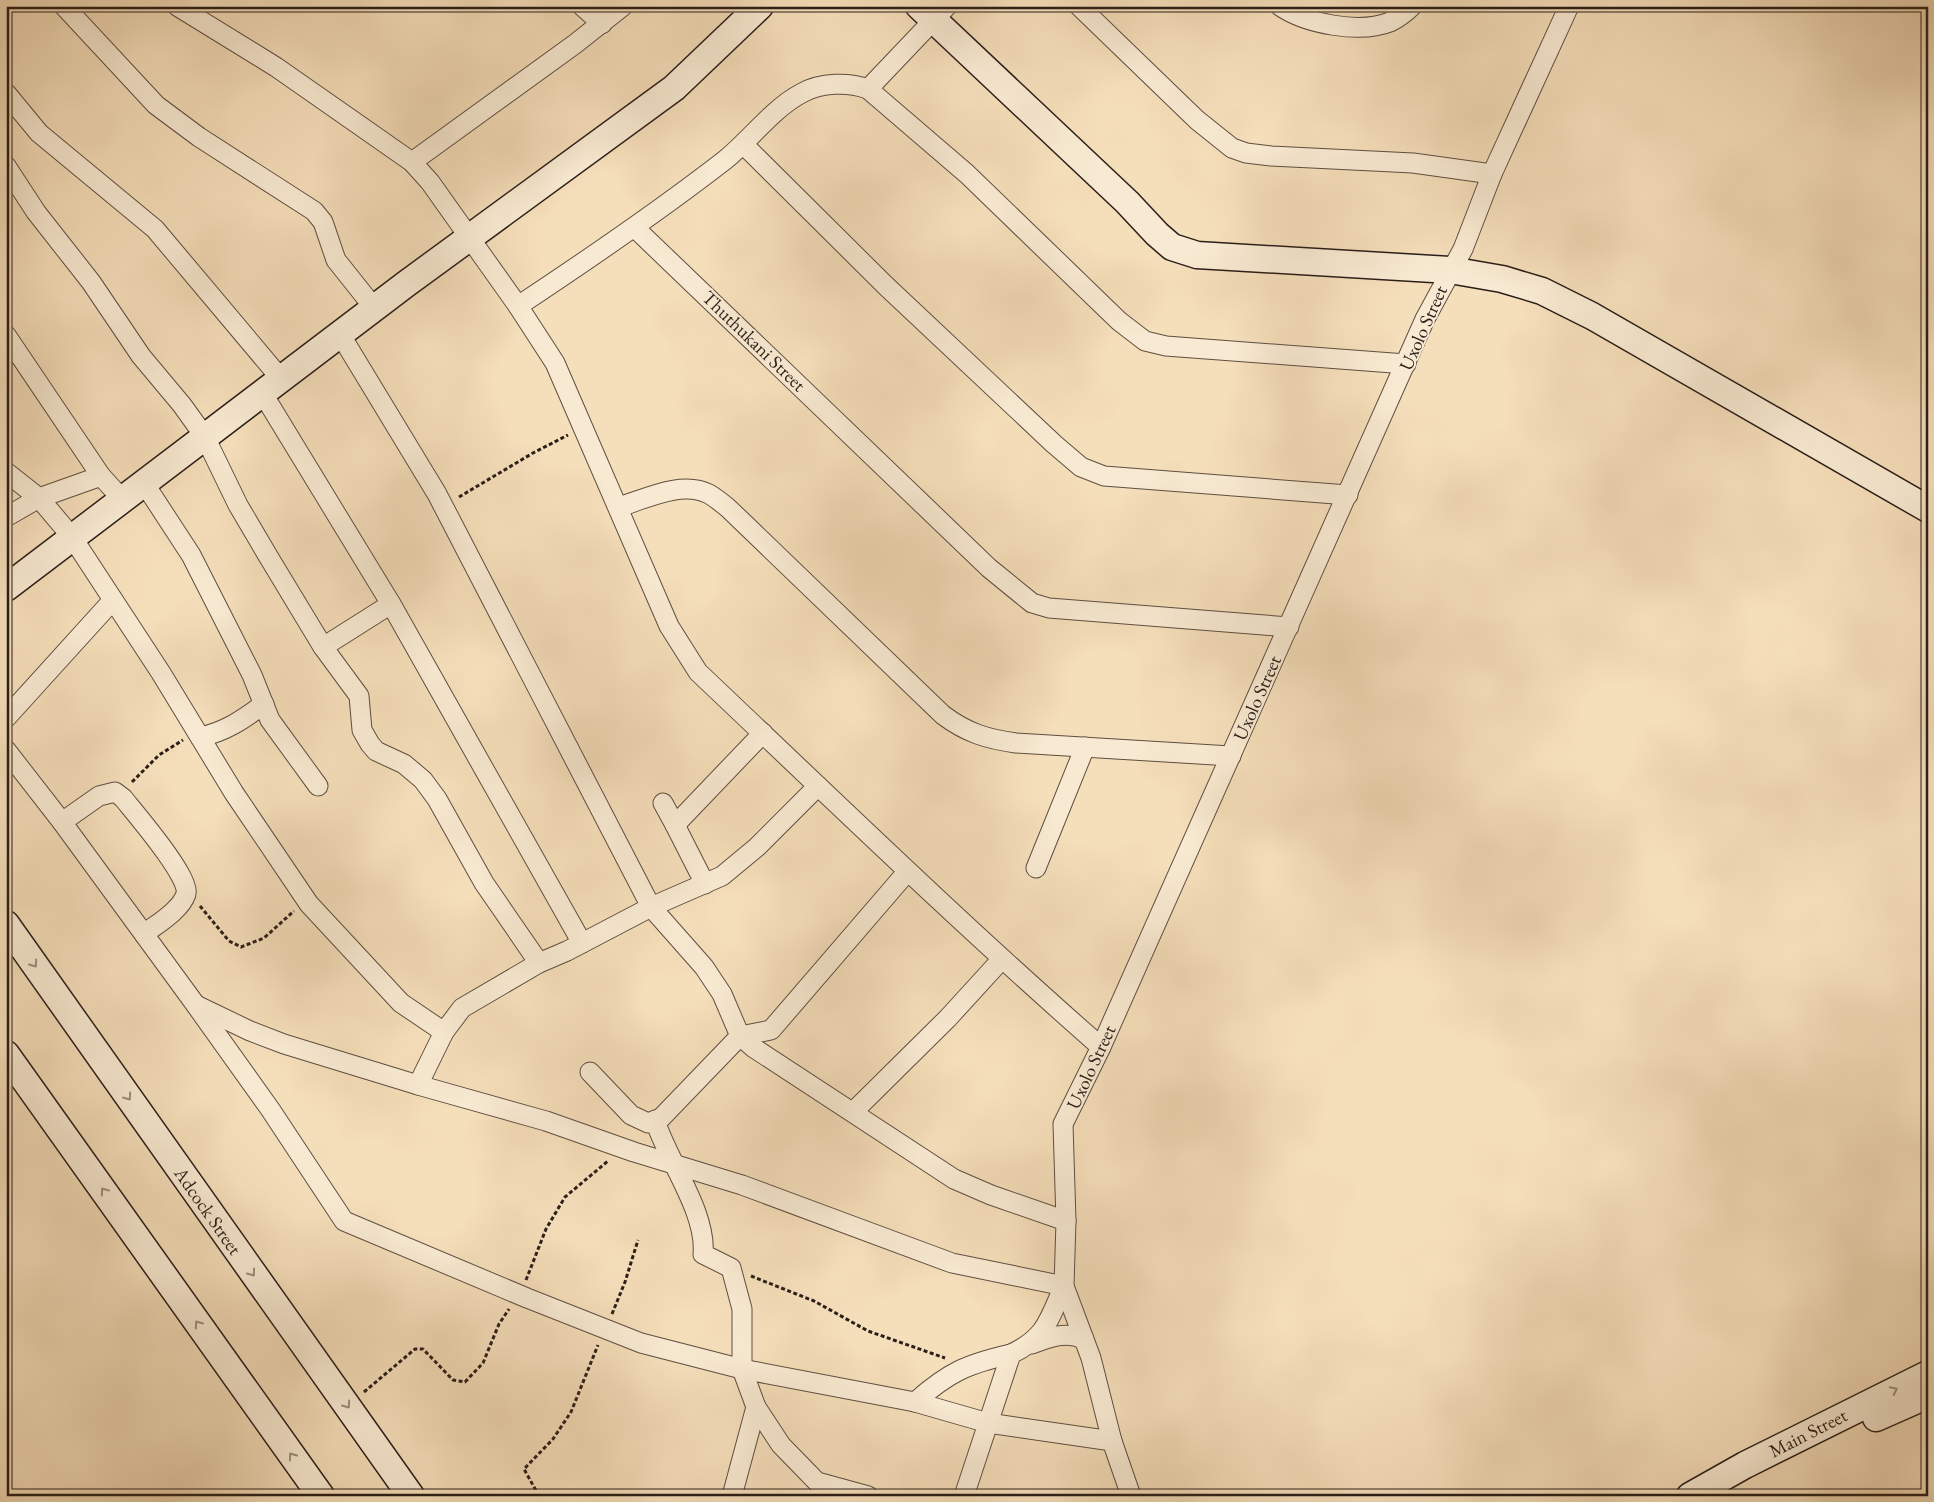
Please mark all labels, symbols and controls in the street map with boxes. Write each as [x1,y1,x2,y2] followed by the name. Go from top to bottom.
[1393,282,1453,374] street label: Uxolo Street
[697,285,811,397] street label: Thuthukani Street
[1227,652,1287,744] street label: Uxolo Street
[28,958,37,968] one-way arrow
[1061,1021,1121,1113] street label: Uxolo Street
[122,1091,131,1101] one-way arrow
[168,1161,247,1260] street label: Adcock Street
[101,1187,110,1197] one-way arrow
[246,1267,255,1276] one-way arrow
[195,1320,204,1330] one-way arrow
[1889,1386,1898,1396] one-way arrow
[341,1399,350,1409] one-way arrow
[1765,1403,1851,1463] street label: Main Street
[289,1452,298,1462] one-way arrow

